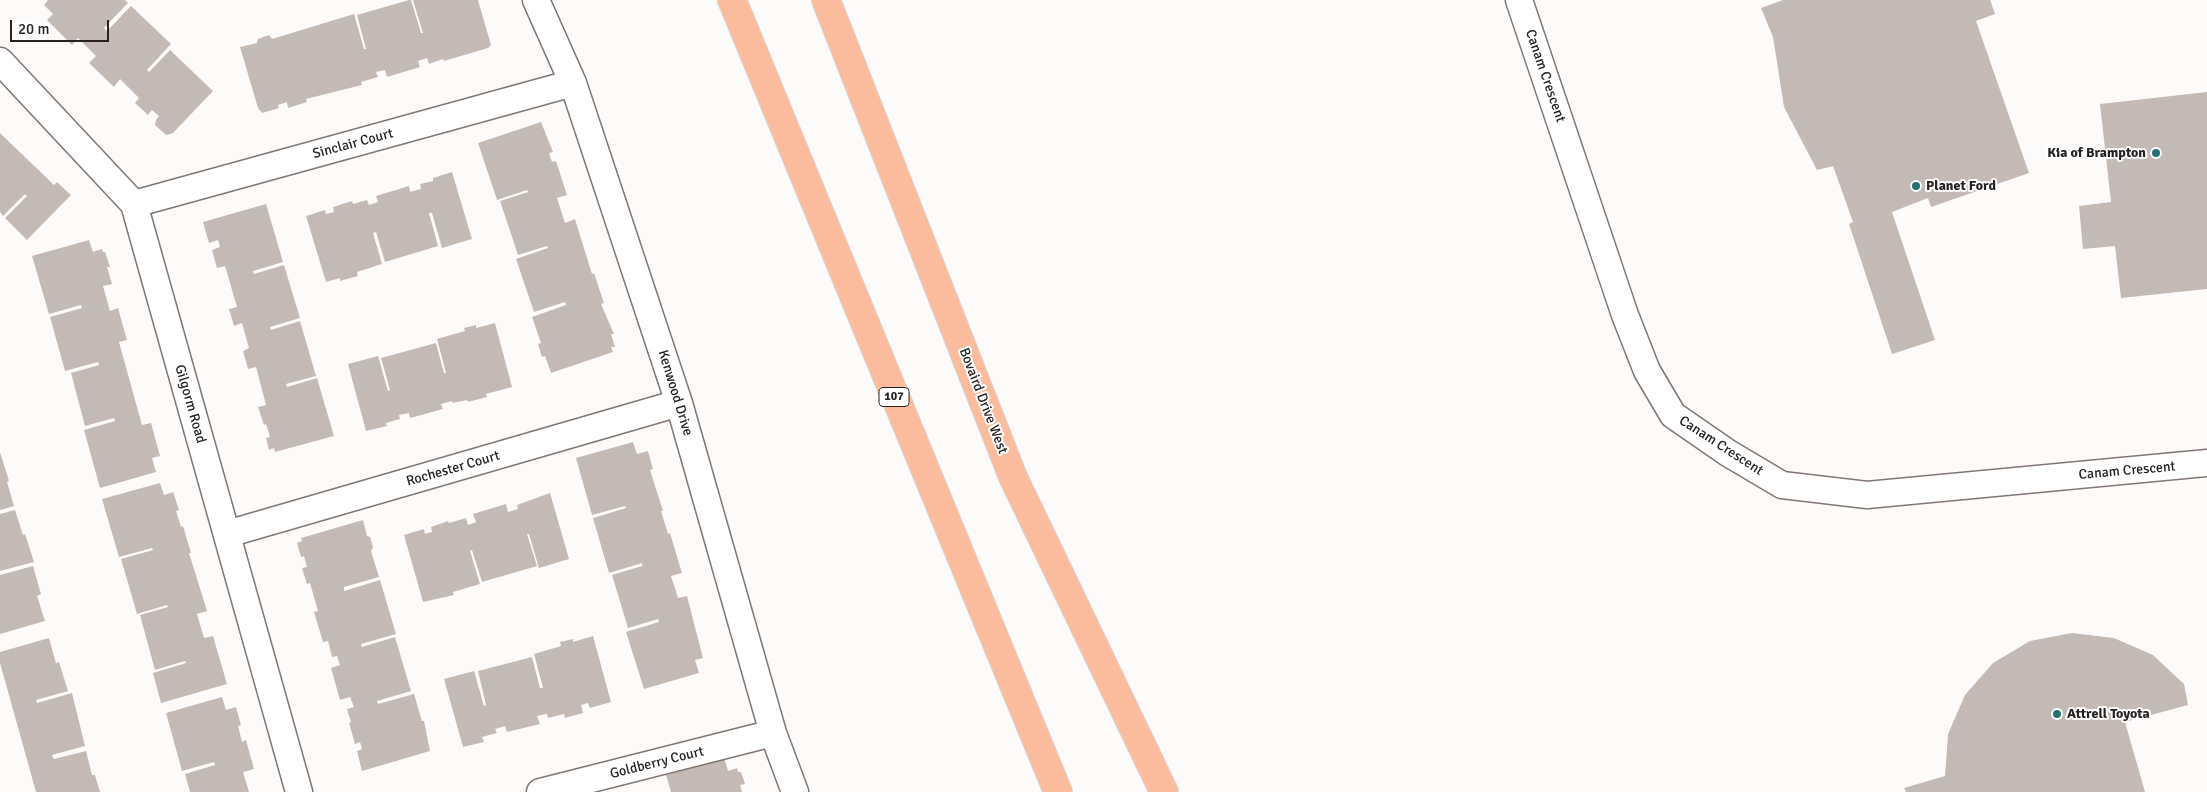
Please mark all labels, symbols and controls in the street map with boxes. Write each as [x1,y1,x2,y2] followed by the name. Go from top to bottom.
[12,10,111,42] scale bar
[18,20,49,38] text: 20 m
[1521,27,1569,125] street label: Canam Crescent
[311,125,395,163] street label: Sinclair Court
[2047,145,2146,161] place label: Kia of Brampton
[2150,147,2162,159] marker: Kia of Brampton
[1926,178,1996,194] place label: Planet Ford
[1910,180,1922,192] marker: Planet Ford
[955,346,1011,456] street label: Bovaird Drive West
[654,348,696,438] street label: Kenwood Drive
[171,363,209,445] street label: Gilgorm Road
[879,388,909,407] road number: 107
[1676,413,1766,479] street label: Canam Crescent
[404,448,502,490] street label: Rochester Court
[2078,458,2176,484] street label: Canam Crescent
[2067,706,2150,722] place label: Attrell Toyota
[2051,708,2063,720] marker: Attrell Toyota
[608,743,706,783] street label: Goldberry Court

